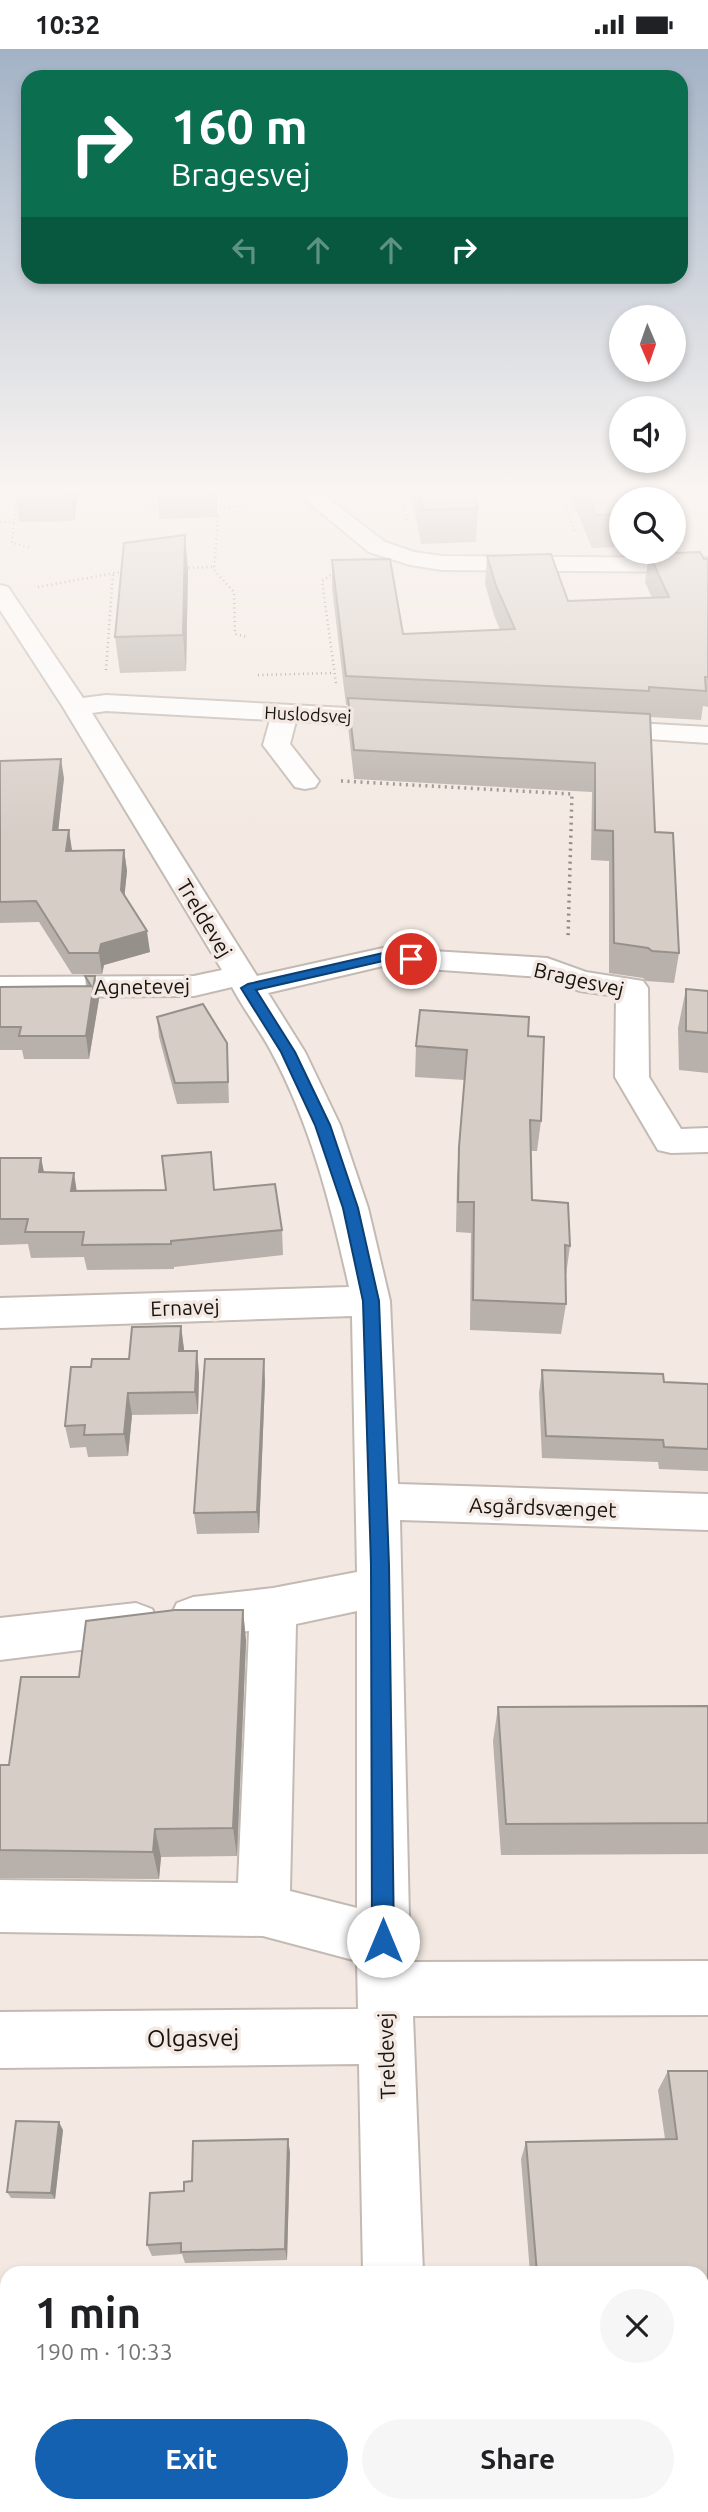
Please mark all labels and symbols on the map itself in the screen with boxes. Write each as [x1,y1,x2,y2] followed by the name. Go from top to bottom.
[609,305,686,381] north arrow
[264,702,352,726] street label: Huslodsvej
[172,875,238,961] street label: Treldevej
[381,929,441,989] pin
[532,957,626,1001] street label: Bragesvej
[94,973,190,999] street label: Agnetevej
[150,1294,220,1320] street label: Ernavej
[469,1492,617,1522] street label: Asgårdsvænget
[346,1904,420,1978] position arrow
[372,2012,400,2100] street label: Treldevej
[147,2024,239,2052] street label: Olgasvej

